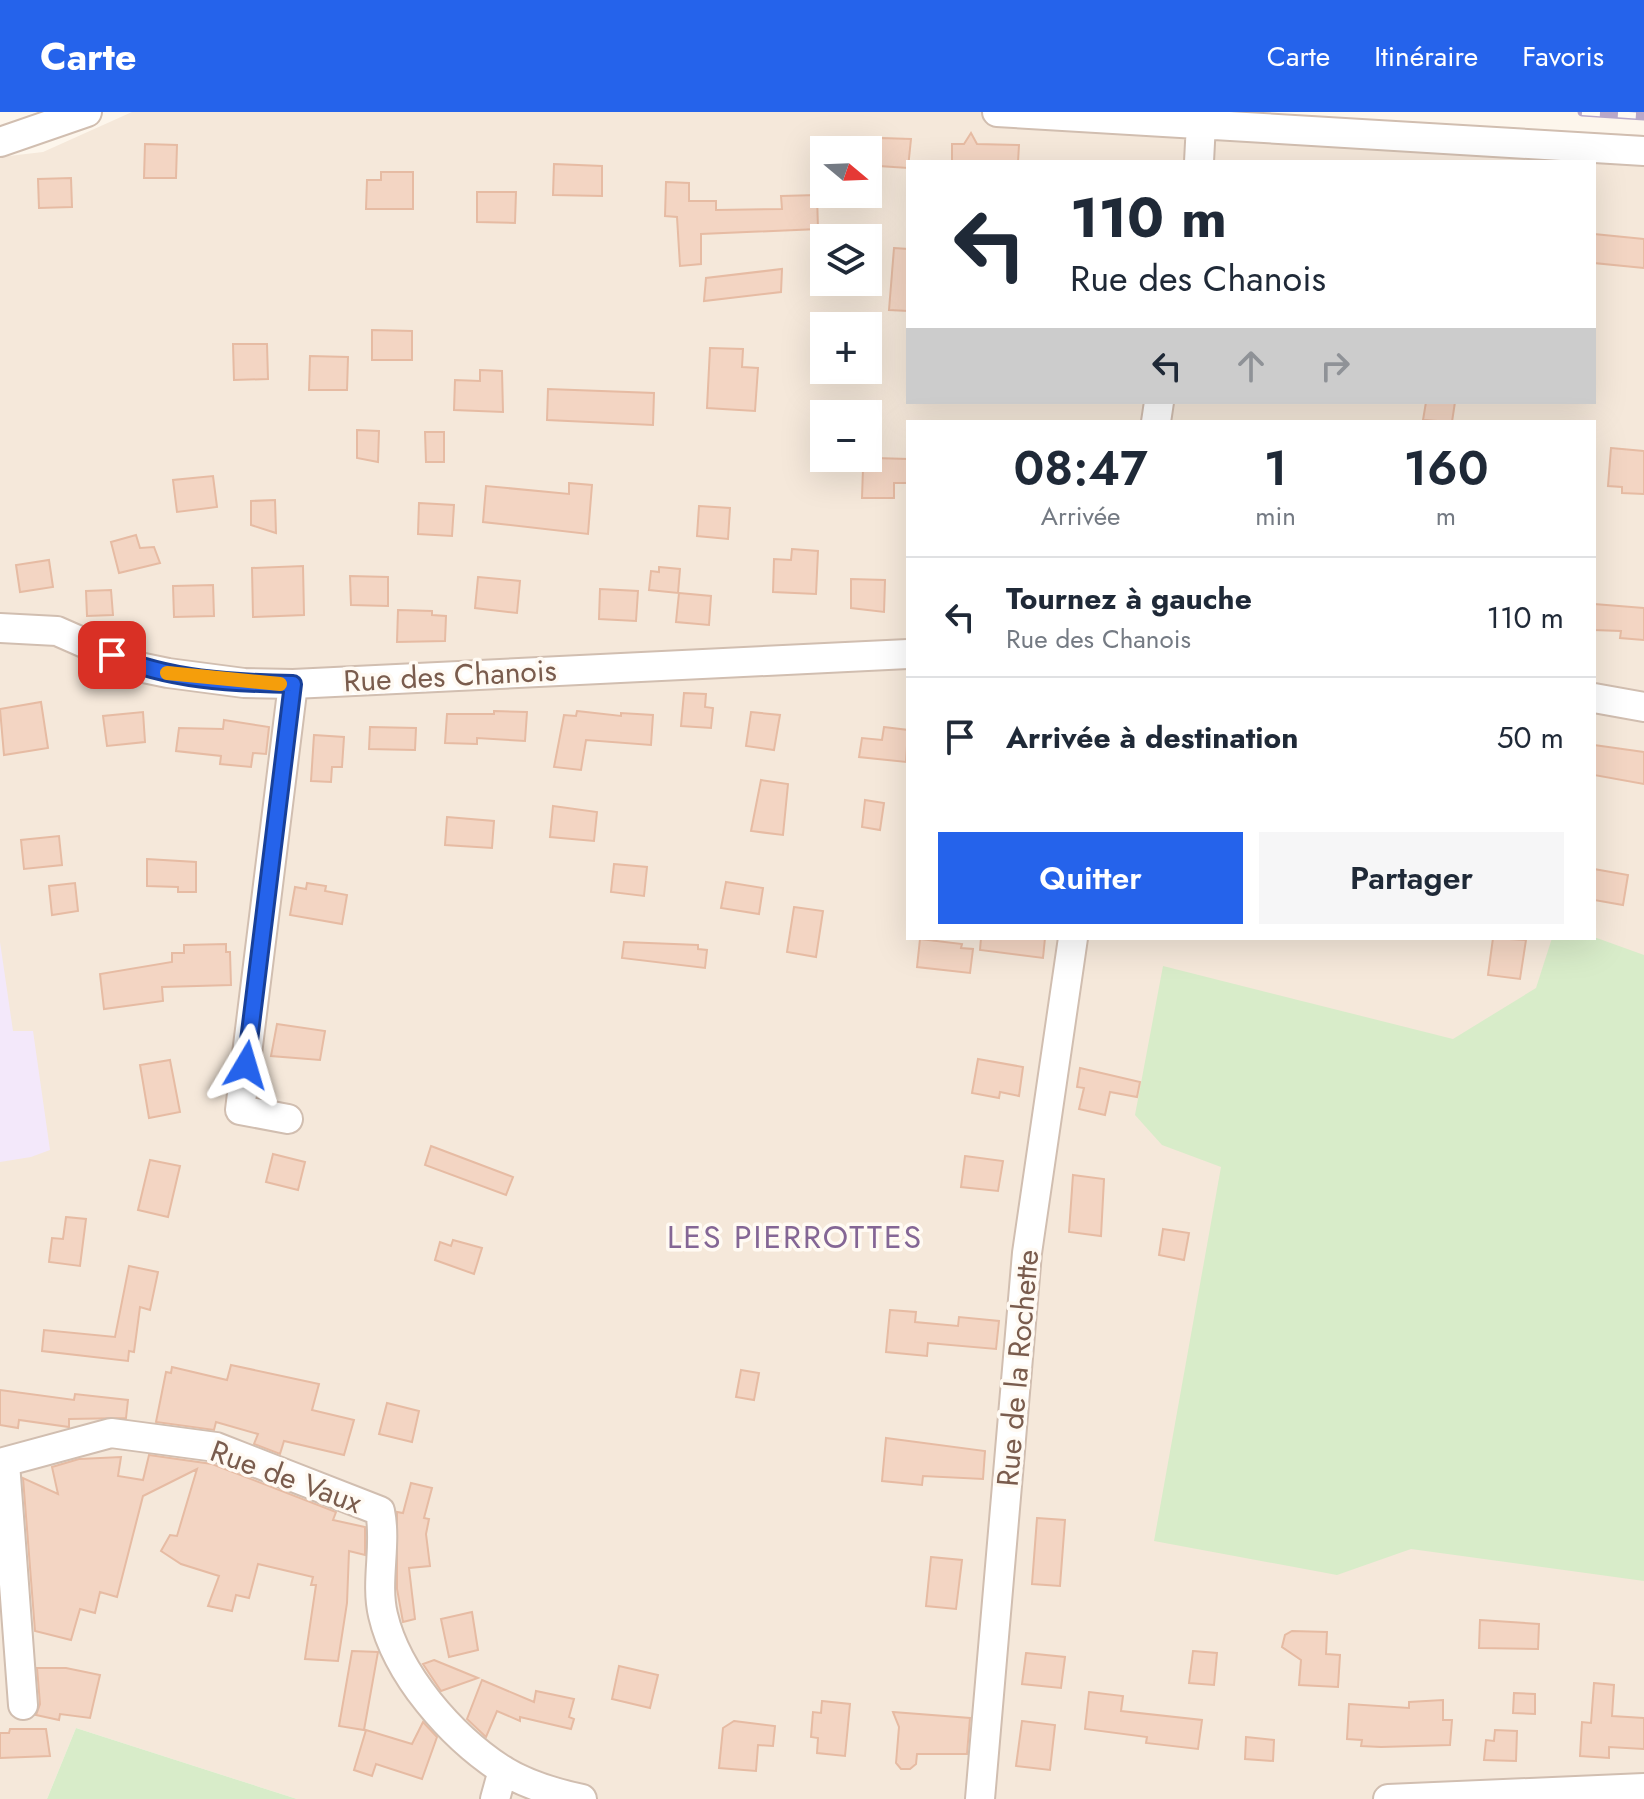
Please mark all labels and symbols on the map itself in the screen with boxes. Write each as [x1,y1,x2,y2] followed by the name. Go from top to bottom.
[810,136,882,208] north arrow
[78,621,146,689] pin
[342,648,558,703] street label: Rue des Chanois
[204,1023,288,1107] position arrow
[667,1214,923,1260] district label: LES PIERROTTES
[986,1248,1049,1488] street label: Rue de la Rochette
[205,1429,368,1524] street label: Rue de Vaux

